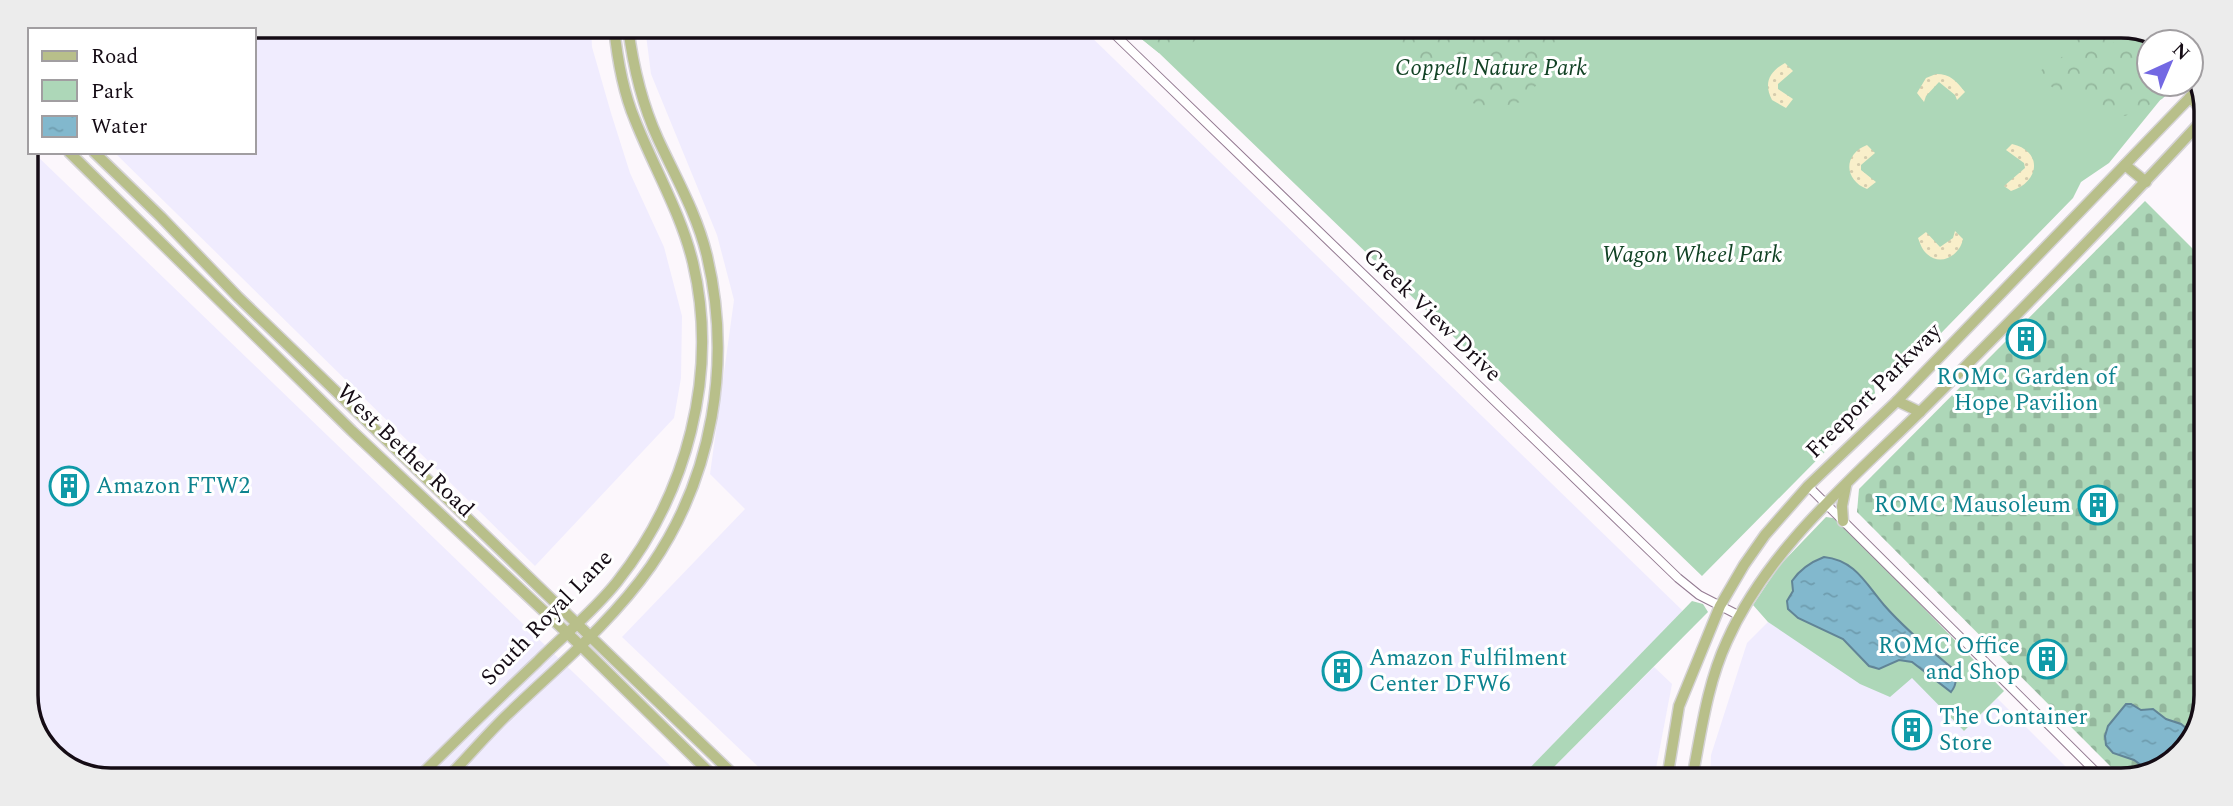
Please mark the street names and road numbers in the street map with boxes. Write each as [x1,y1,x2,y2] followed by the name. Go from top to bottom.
[1355,239,1509,391] street label: Creek View Drive
[1798,314,1951,467] street label: Freeport Parkway
[328,376,482,526] street label: West Bethel Road
[473,542,621,694] street label: South Royal Lane

